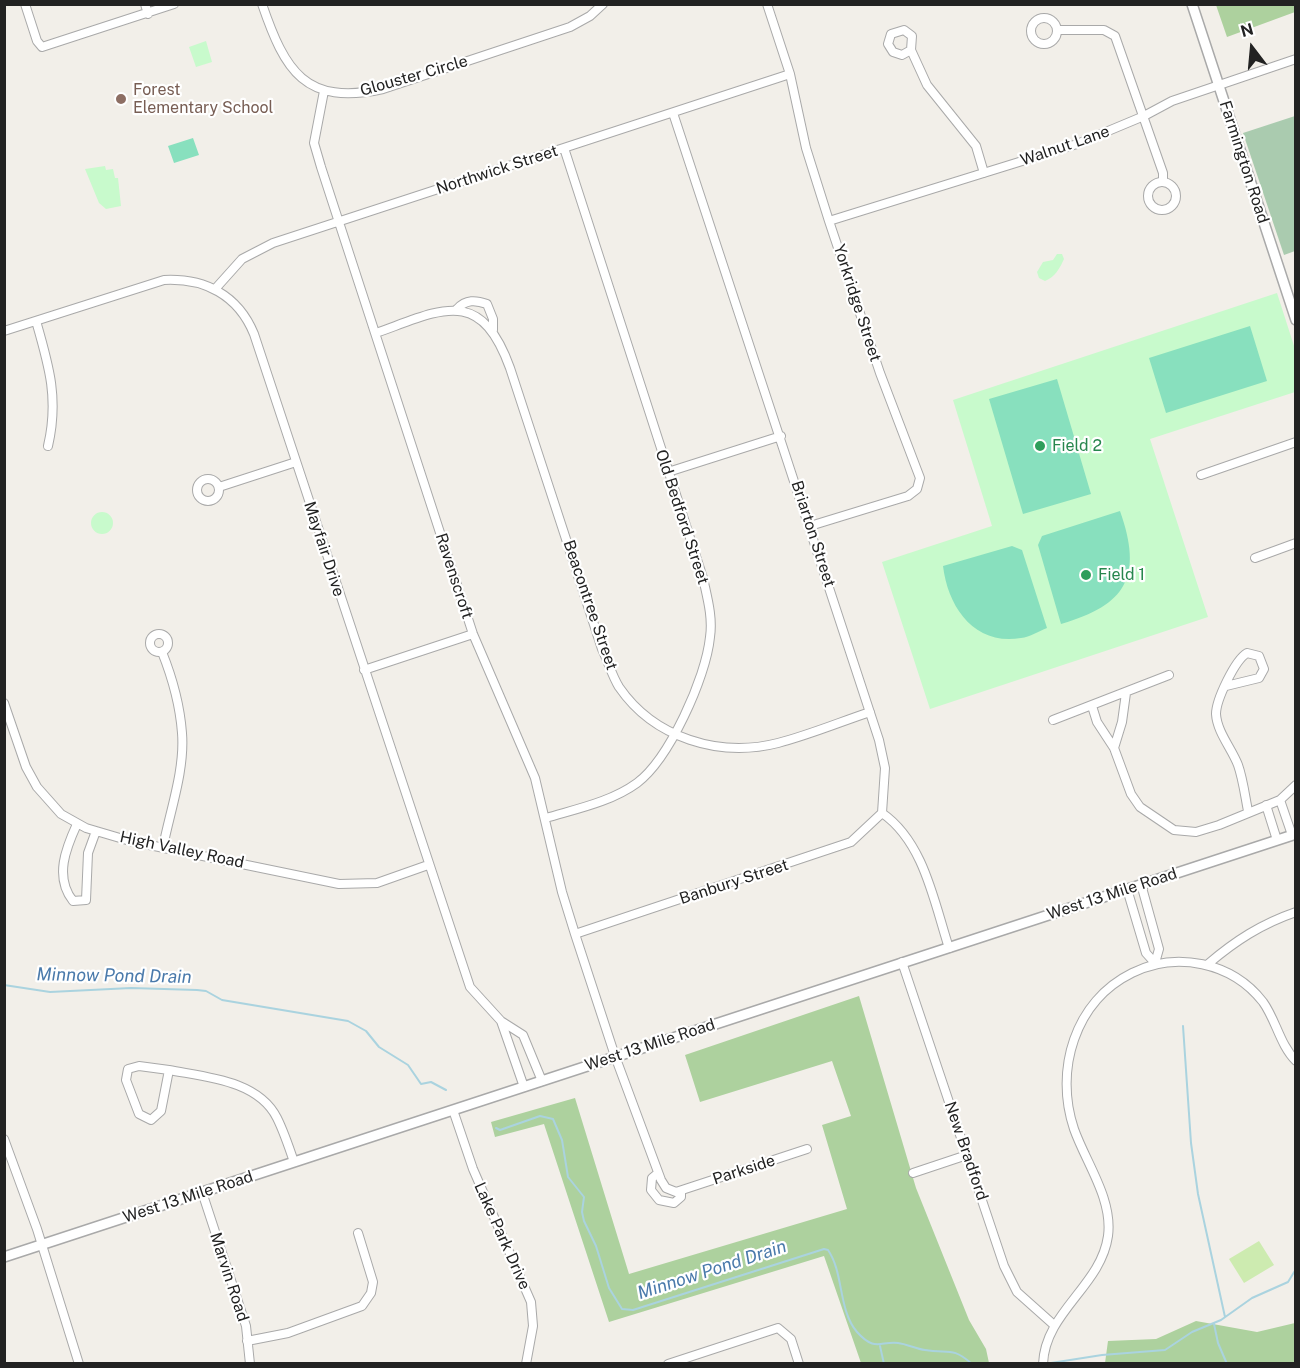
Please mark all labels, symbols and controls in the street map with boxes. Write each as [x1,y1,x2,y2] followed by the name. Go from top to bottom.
[1222,18,1282,78] north arrow
[1238,19,1256,41] text: N
[358,51,470,101] street label: Glouster Circle
[133,80,273,118] place label: Forest Elementary School
[114,92,128,106] marker: Forest Elementary School
[1215,98,1273,226] street label: Farmington Road
[1018,122,1112,170] street label: Walnut Lane
[434,141,560,199] street label: Northwick Street
[829,242,885,364] street label: Yorkridge Street
[1052,436,1102,456] place label: Field 2
[1033,439,1047,453] marker: Field 2
[651,447,713,587] street label: Old Bedford Street
[787,478,839,590] street label: Briarton Street
[300,499,348,599] street label: Mayfair Drive
[431,531,477,621] street label: Ravenscroft
[559,537,621,673] street label: Beacontree Street
[1098,565,1145,585] place label: Field 1
[1079,568,1093,582] marker: Field 1
[118,827,246,873] street label: High Valley Road
[677,855,791,909] street label: Banbury Street
[1045,864,1179,924] street label: West 13 Mile Road
[36,964,192,988] water label: Minnow Pond Drain
[583,1015,717,1075] street label: West 13 Mile Road
[940,1099,992,1203] street label: New Bradford
[710,1151,778,1189] street label: Parkside
[121,1167,255,1227] street label: West 13 Mile Road
[470,1179,534,1293] street label: Lake Park Drive
[206,1230,252,1324] street label: Marvin Road
[635,1236,789,1304] water label: Minnow Pond Drain

